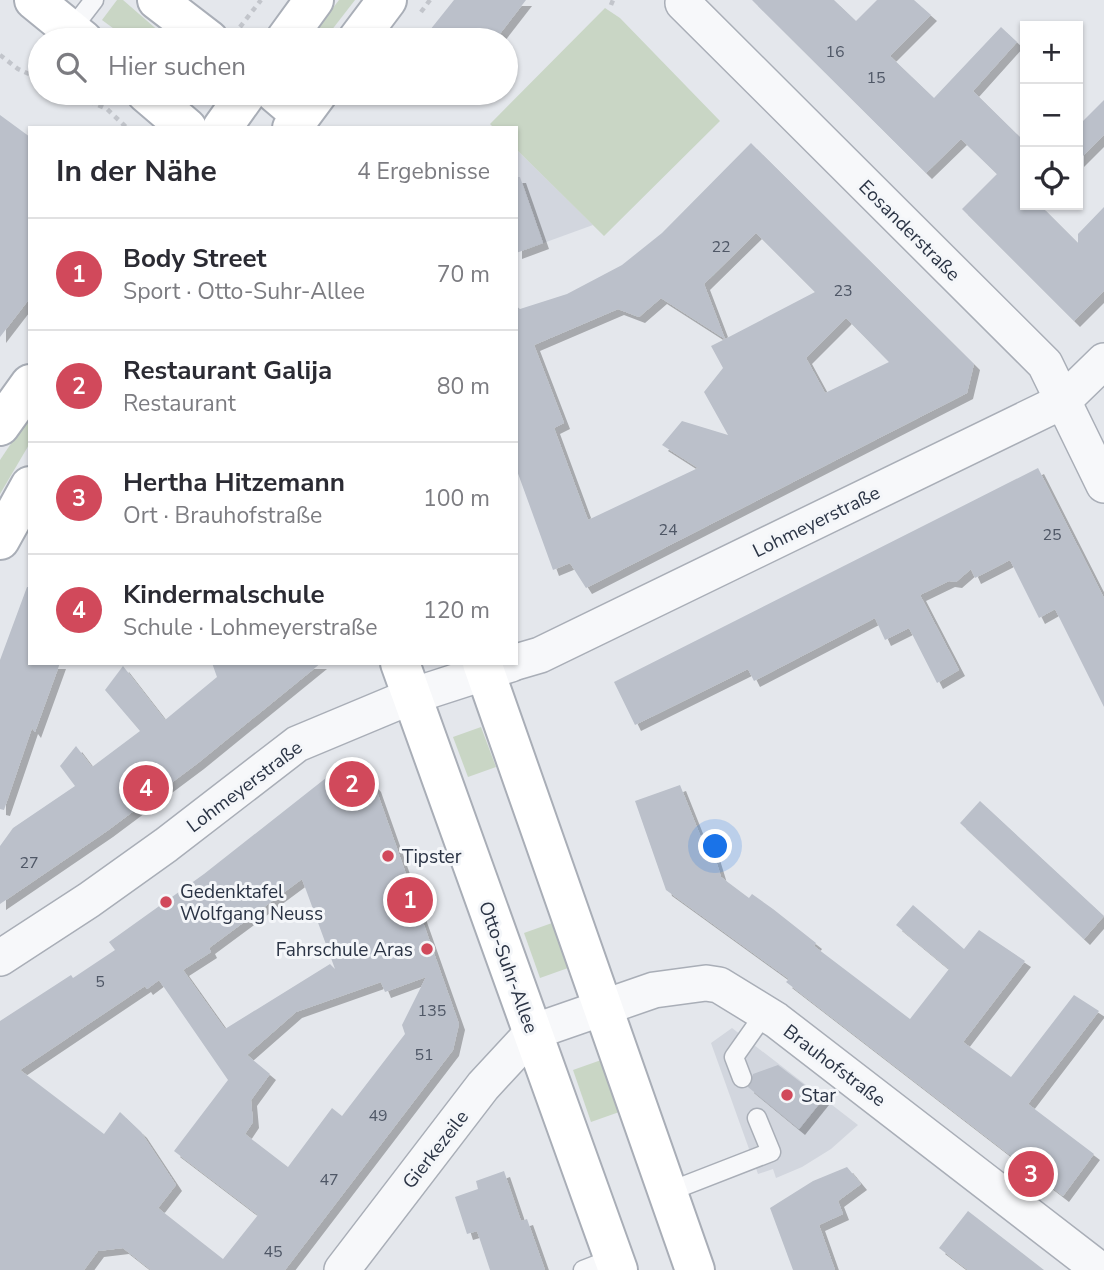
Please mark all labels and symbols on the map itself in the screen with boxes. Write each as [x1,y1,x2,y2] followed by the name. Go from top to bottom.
[825,41,845,63] house number: 16
[866,67,886,89] house number: 15
[853,174,966,287] street label: Eosanderstraße
[711,236,731,258] house number: 22
[833,280,853,302] house number: 23
[748,480,884,564] street label: Lohmeyerstraße
[658,519,678,541] house number: 24
[1042,524,1062,546] house number: 25
[181,735,308,839] street label: Lohmeyerstraße
[329,758,375,810] pin: 2
[123,762,169,814] pin: 4
[698,829,732,863] your location
[402,844,462,870] place label: Tipster
[380,848,396,864] marker: Tipster
[19,852,39,874] house number: 27
[387,874,433,926] pin: 1
[180,879,323,927] place label: Gedenktafel Wolfgang Neuss
[158,894,174,910] marker: Gedenktafel Wolfgang Neuss
[472,898,544,1037] street label: Otto-Suhr-Allee
[276,937,413,963] place label: Fahrschule Aras
[419,941,435,957] marker: Fahrschule Aras
[95,971,105,993] house number: 5
[418,1000,446,1022] house number: 135
[778,1019,891,1113] street label: Brauhofstraße
[414,1044,434,1066] house number: 51
[801,1083,836,1109] place label: Star
[779,1087,795,1103] marker: Star
[368,1105,388,1127] house number: 49
[397,1105,475,1194] street label: Gierkezeile
[1008,1148,1054,1200] pin: 3
[319,1169,339,1191] house number: 47
[263,1241,283,1263] house number: 45

